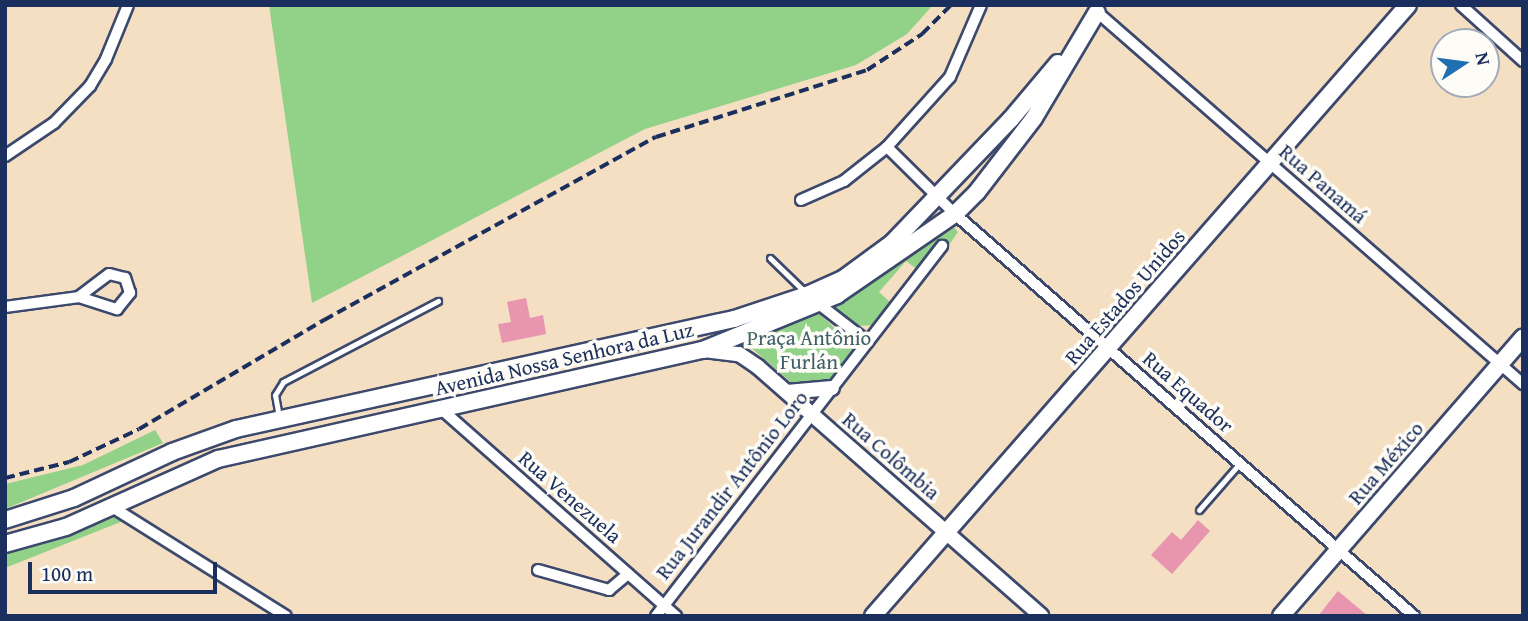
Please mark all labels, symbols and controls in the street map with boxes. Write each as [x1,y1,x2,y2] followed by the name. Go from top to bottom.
[1430,28,1500,98] north arrow
[1468,49,1499,68] text: N
[1274,139,1372,229] street label: Rua Panamá
[1059,224,1191,370] street label: Rua Estados Unidos
[432,317,696,401] street label: Avenida Nossa Senhora da Luz
[747,325,871,375] park label: Praça Antônio Furlán
[1138,346,1238,438] street label: Rua Equador
[651,386,813,584] street label: Rua Jurandir Antônio Loro
[837,407,945,505] street label: Rua Colômbia
[1343,416,1429,510] street label: Rua México
[513,445,627,549] street label: Rua Venezuela
[32,548,220,592] scale bar
[41,558,93,589] text: 100 m

